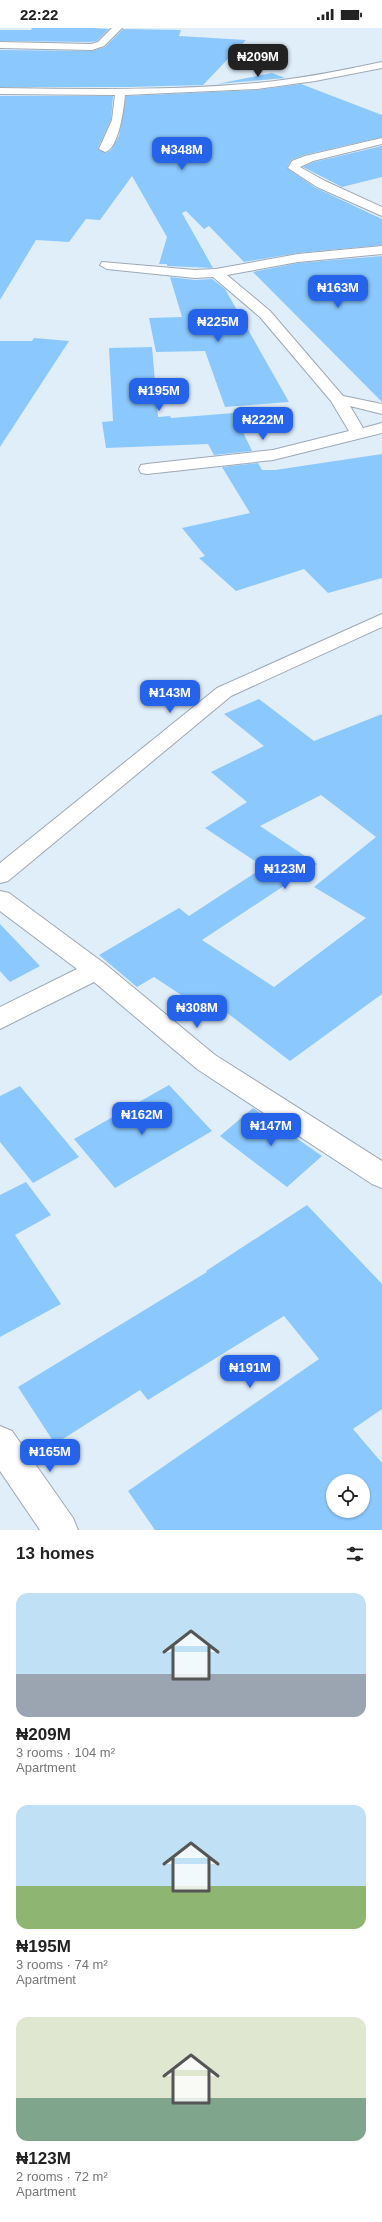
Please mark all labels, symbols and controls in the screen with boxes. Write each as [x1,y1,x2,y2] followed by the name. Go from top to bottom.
[20,6,58,23] text: 22:22
[230,44,286,78] pin: ₦209M
[237,49,279,64] text: ₦209M
[154,137,210,171] pin: ₦348M
[161,142,203,157] text: ₦348M
[310,275,366,309] pin: ₦163M
[317,280,359,295] text: ₦163M
[190,309,246,343] pin: ₦225M
[197,314,239,329] text: ₦225M
[131,378,187,412] pin: ₦195M
[138,383,180,398] text: ₦195M
[235,407,291,441] pin: ₦222M
[242,412,284,427] text: ₦222M
[142,680,198,714] pin: ₦143M
[149,685,191,700] text: ₦143M
[257,856,313,890] pin: ₦123M
[264,861,306,876] text: ₦123M
[169,995,225,1029] pin: ₦308M
[176,1000,218,1015] text: ₦308M
[114,1102,170,1136] pin: ₦162M
[121,1107,163,1122] text: ₦162M
[243,1113,299,1147] pin: ₦147M
[250,1118,292,1133] text: ₦147M
[222,1355,278,1389] pin: ₦191M
[229,1360,271,1375] text: ₦191M
[22,1439,78,1473] pin: ₦165M
[29,1444,71,1459] text: ₦165M
[326,1474,370,1518] map controls
[326,1474,370,1518] button: locate
[344,1543,366,1565] icon: filters
[16,1544,94,1563] text: 13 homes
[155,1619,227,1691] icon: home
[16,1725,71,1744] text: ₦209M
[16,1745,115,1760] text: 3 rooms · 104 m²
[16,1760,76,1775] text: Apartment
[155,1831,227,1903] icon: home
[16,1937,71,1956] text: ₦195M
[16,1957,108,1972] text: 3 rooms · 74 m²
[16,1972,76,1987] text: Apartment
[155,2043,227,2115] icon: home
[16,2149,71,2168] text: ₦123M
[16,2169,108,2184] text: 2 rooms · 72 m²
[16,2184,76,2199] text: Apartment

